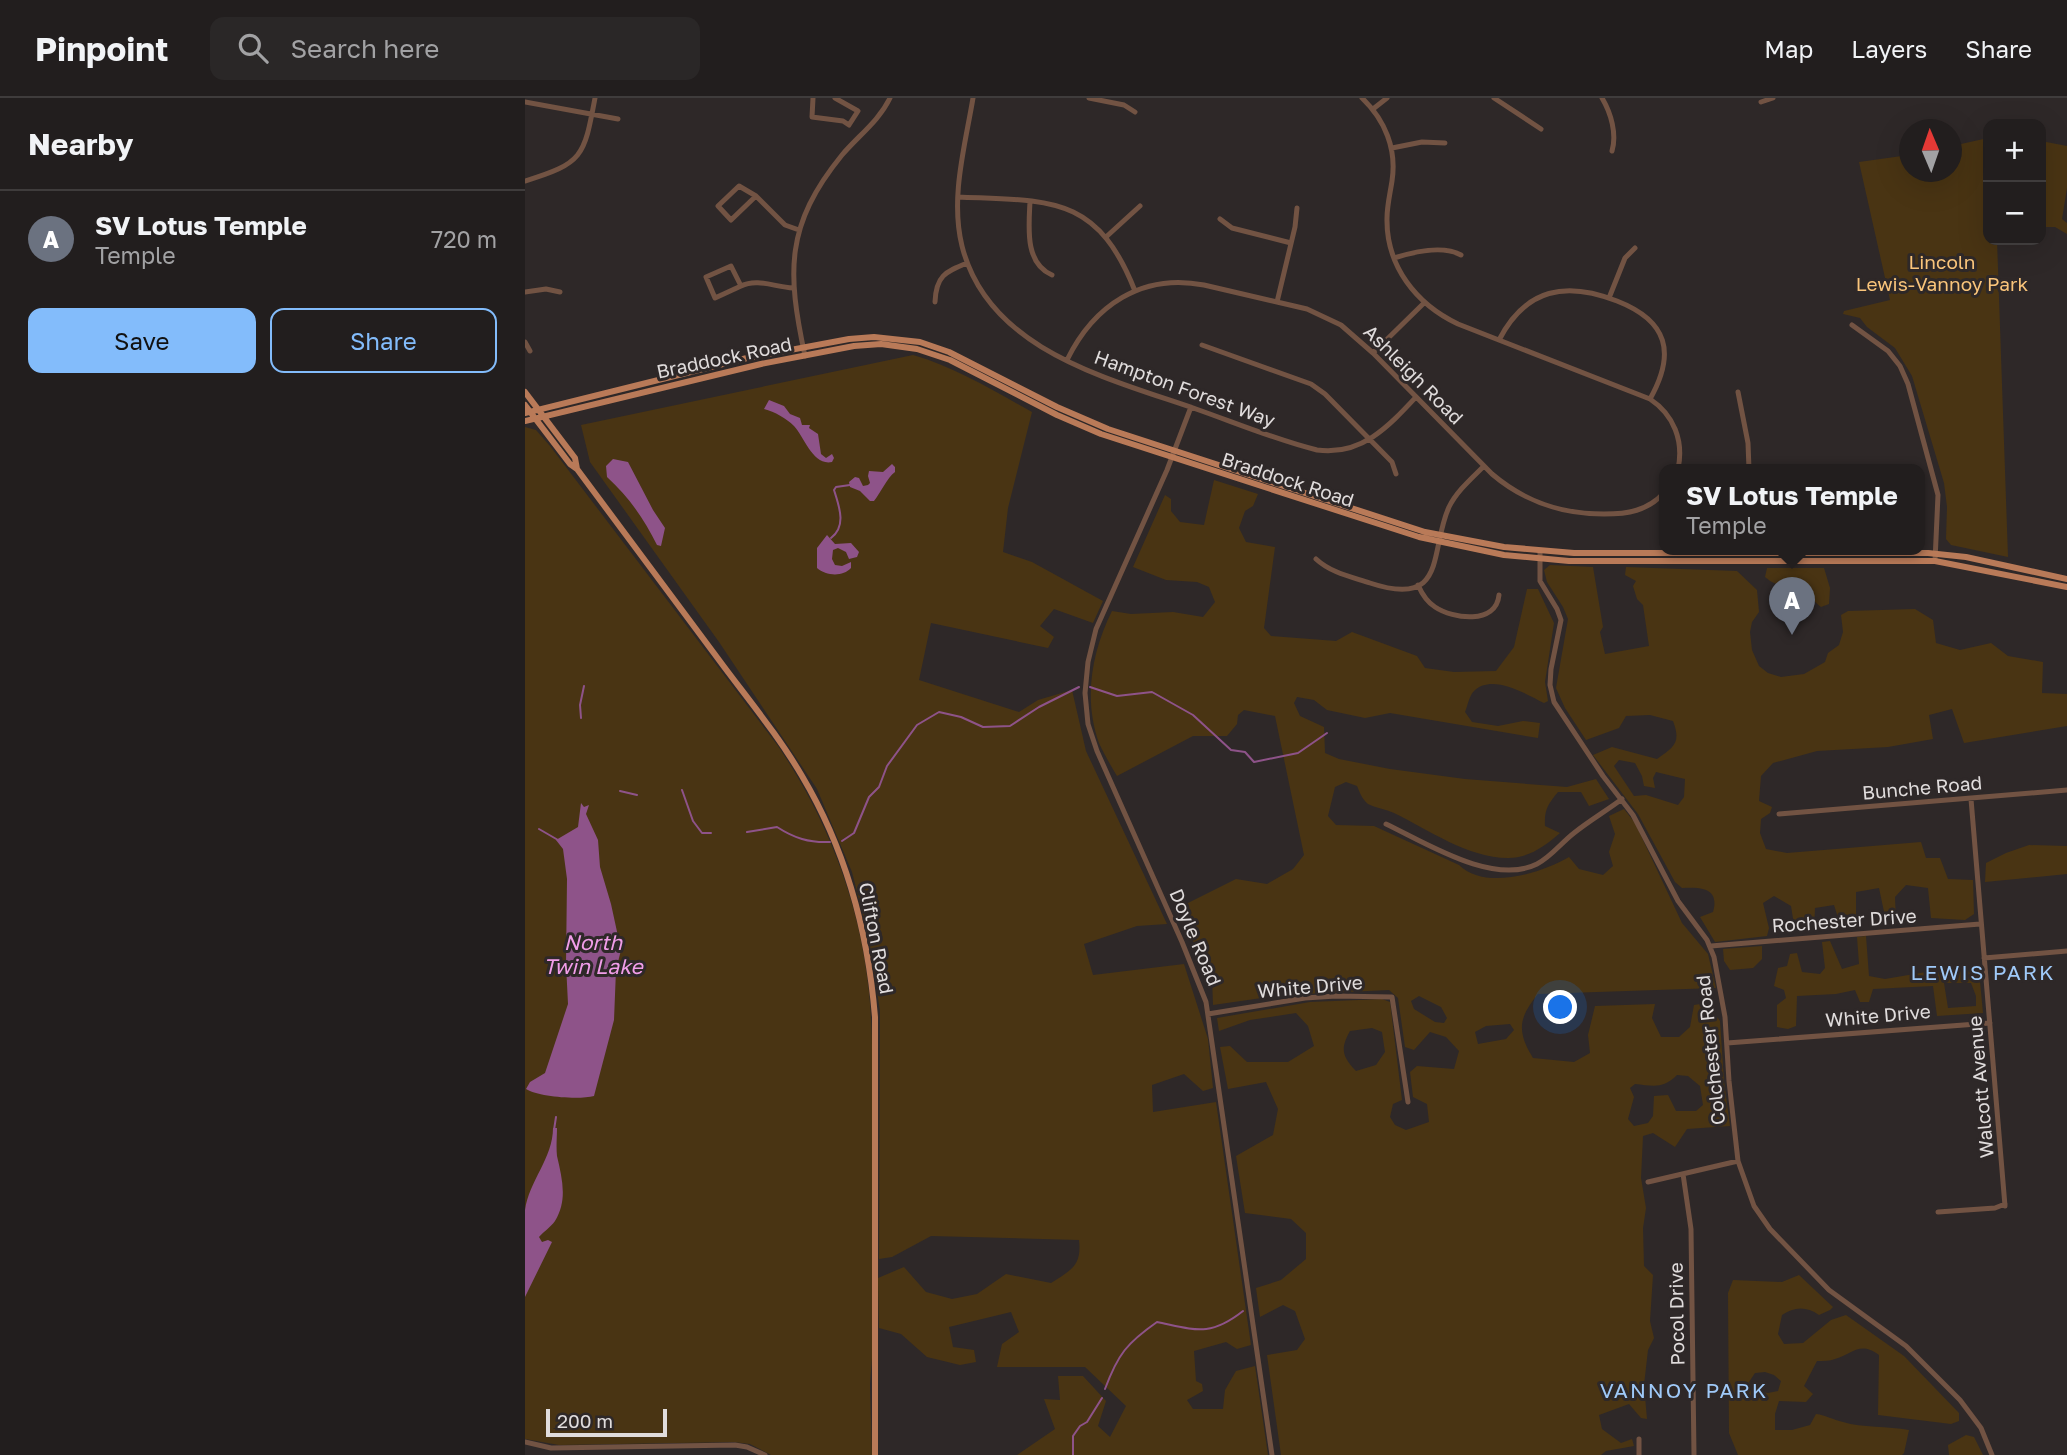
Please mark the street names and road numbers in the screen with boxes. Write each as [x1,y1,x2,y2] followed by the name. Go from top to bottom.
[1360,320,1468,428] street label: Ashleigh Road
[654,331,794,383] street label: Braddock Road
[1091,345,1279,432] street label: Hampton Forest Way
[1219,447,1357,511] street label: Braddock Road
[1861,770,1983,804] street label: Bunche Road
[855,880,899,996] street label: Clifton Road
[1165,885,1227,989] street label: Doyle Road
[1771,903,1917,937] street label: Rochester Drive
[1256,970,1364,1002] street label: White Drive
[1691,974,1729,1126] street label: Colchester Road
[1824,999,1932,1031] street label: White Drive
[1962,1015,1998,1159] street label: Walcott Avenue
[1664,1262,1688,1366] street label: Pocol Drive

